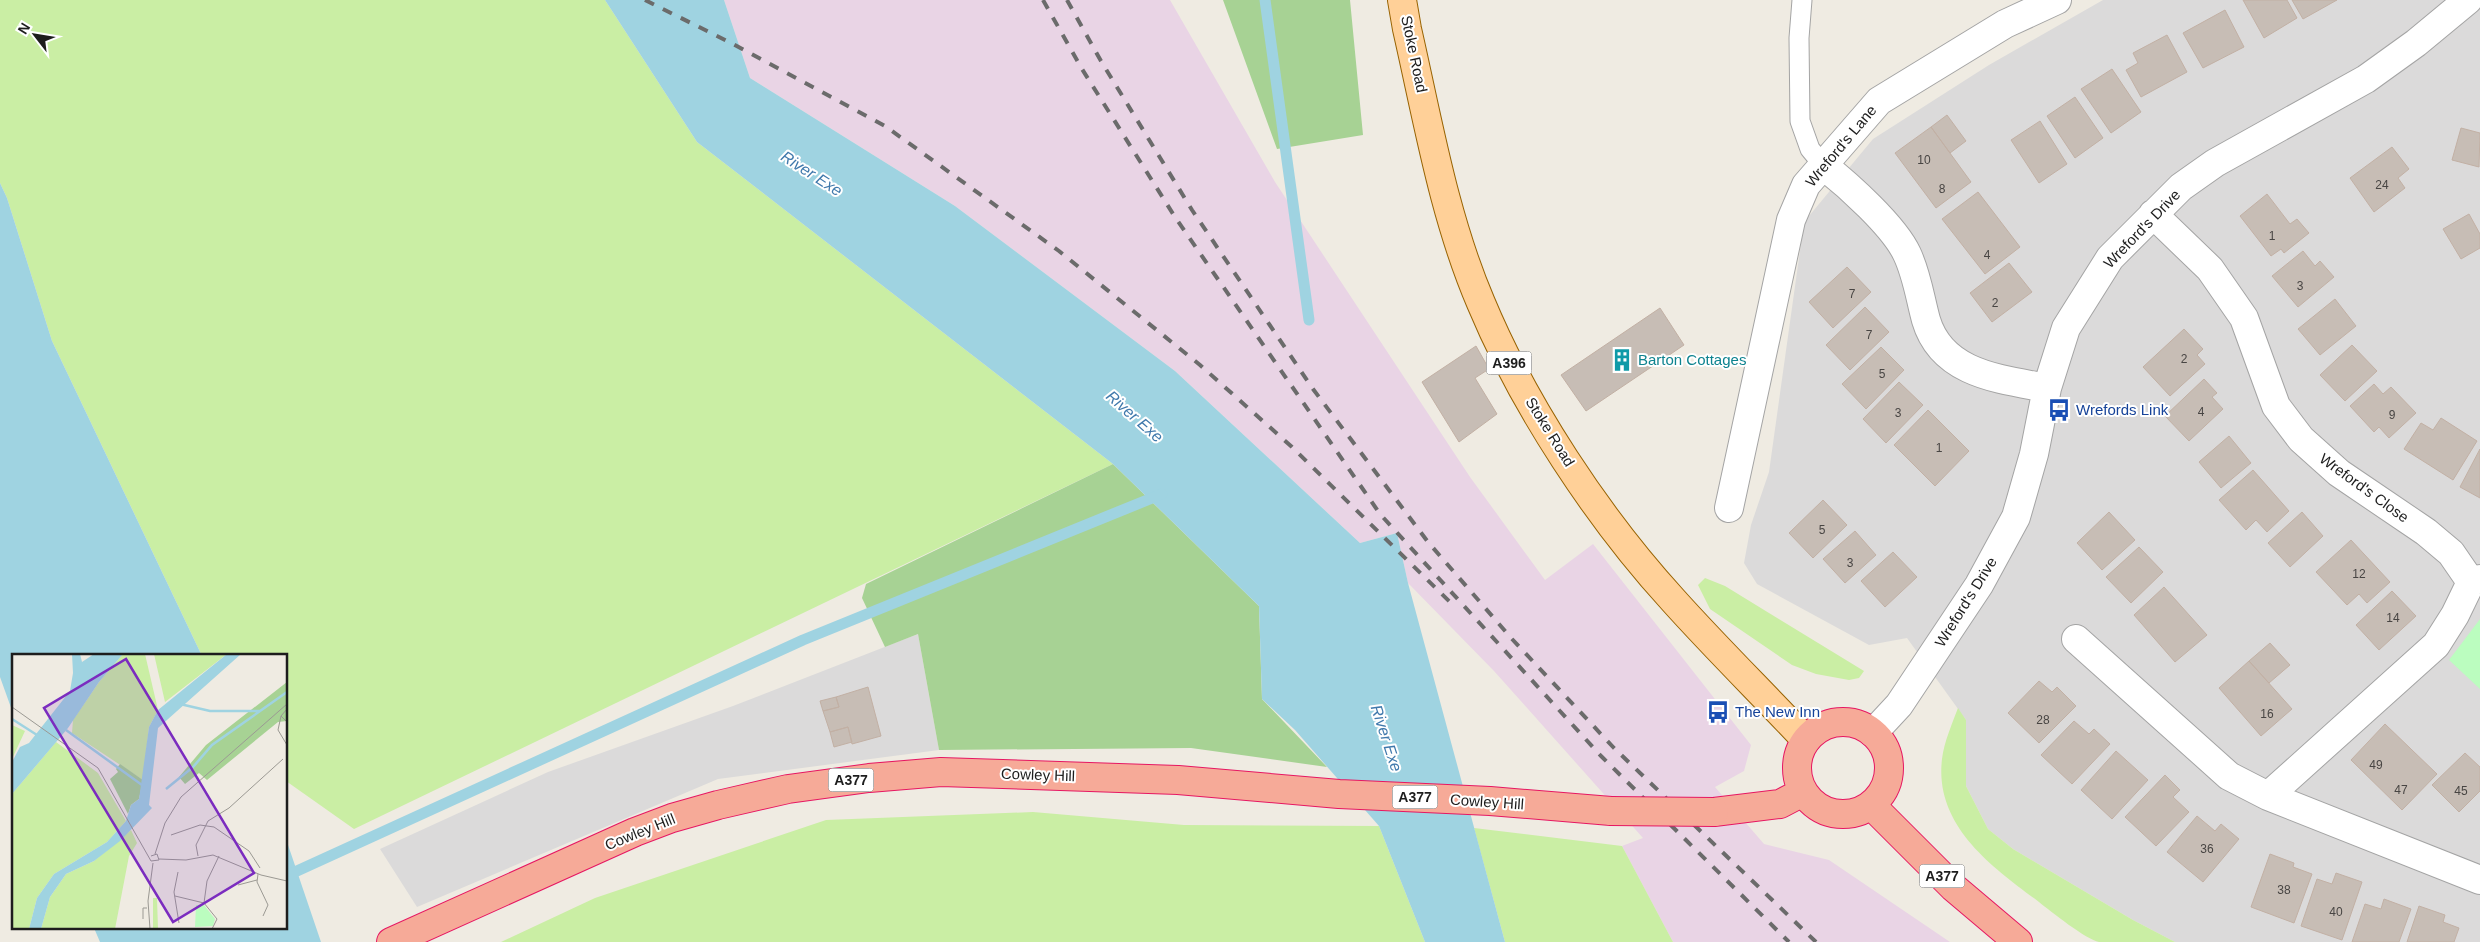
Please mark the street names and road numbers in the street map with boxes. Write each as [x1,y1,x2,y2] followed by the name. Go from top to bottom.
[1398,14,1431,94] street label: Stoke Road
[1802,102,1880,190] street label: Wreford's Lane
[2100,186,2183,271] street label: Wreford's Drive
[1486,352,1532,374] road number: A396
[1522,394,1578,469] street label: Stoke Road
[2316,450,2412,526] street label: Wreford's Close
[1931,554,2000,650] street label: Wreford's Drive
[1001,765,1075,784] street label: Cowley Hill
[828,768,874,792] road number: A377
[1392,786,1438,809] road number: A377
[1449,790,1525,813] street label: Cowley Hill
[602,810,677,853] street label: Cowley Hill
[1920,864,1964,888] road number: A377

